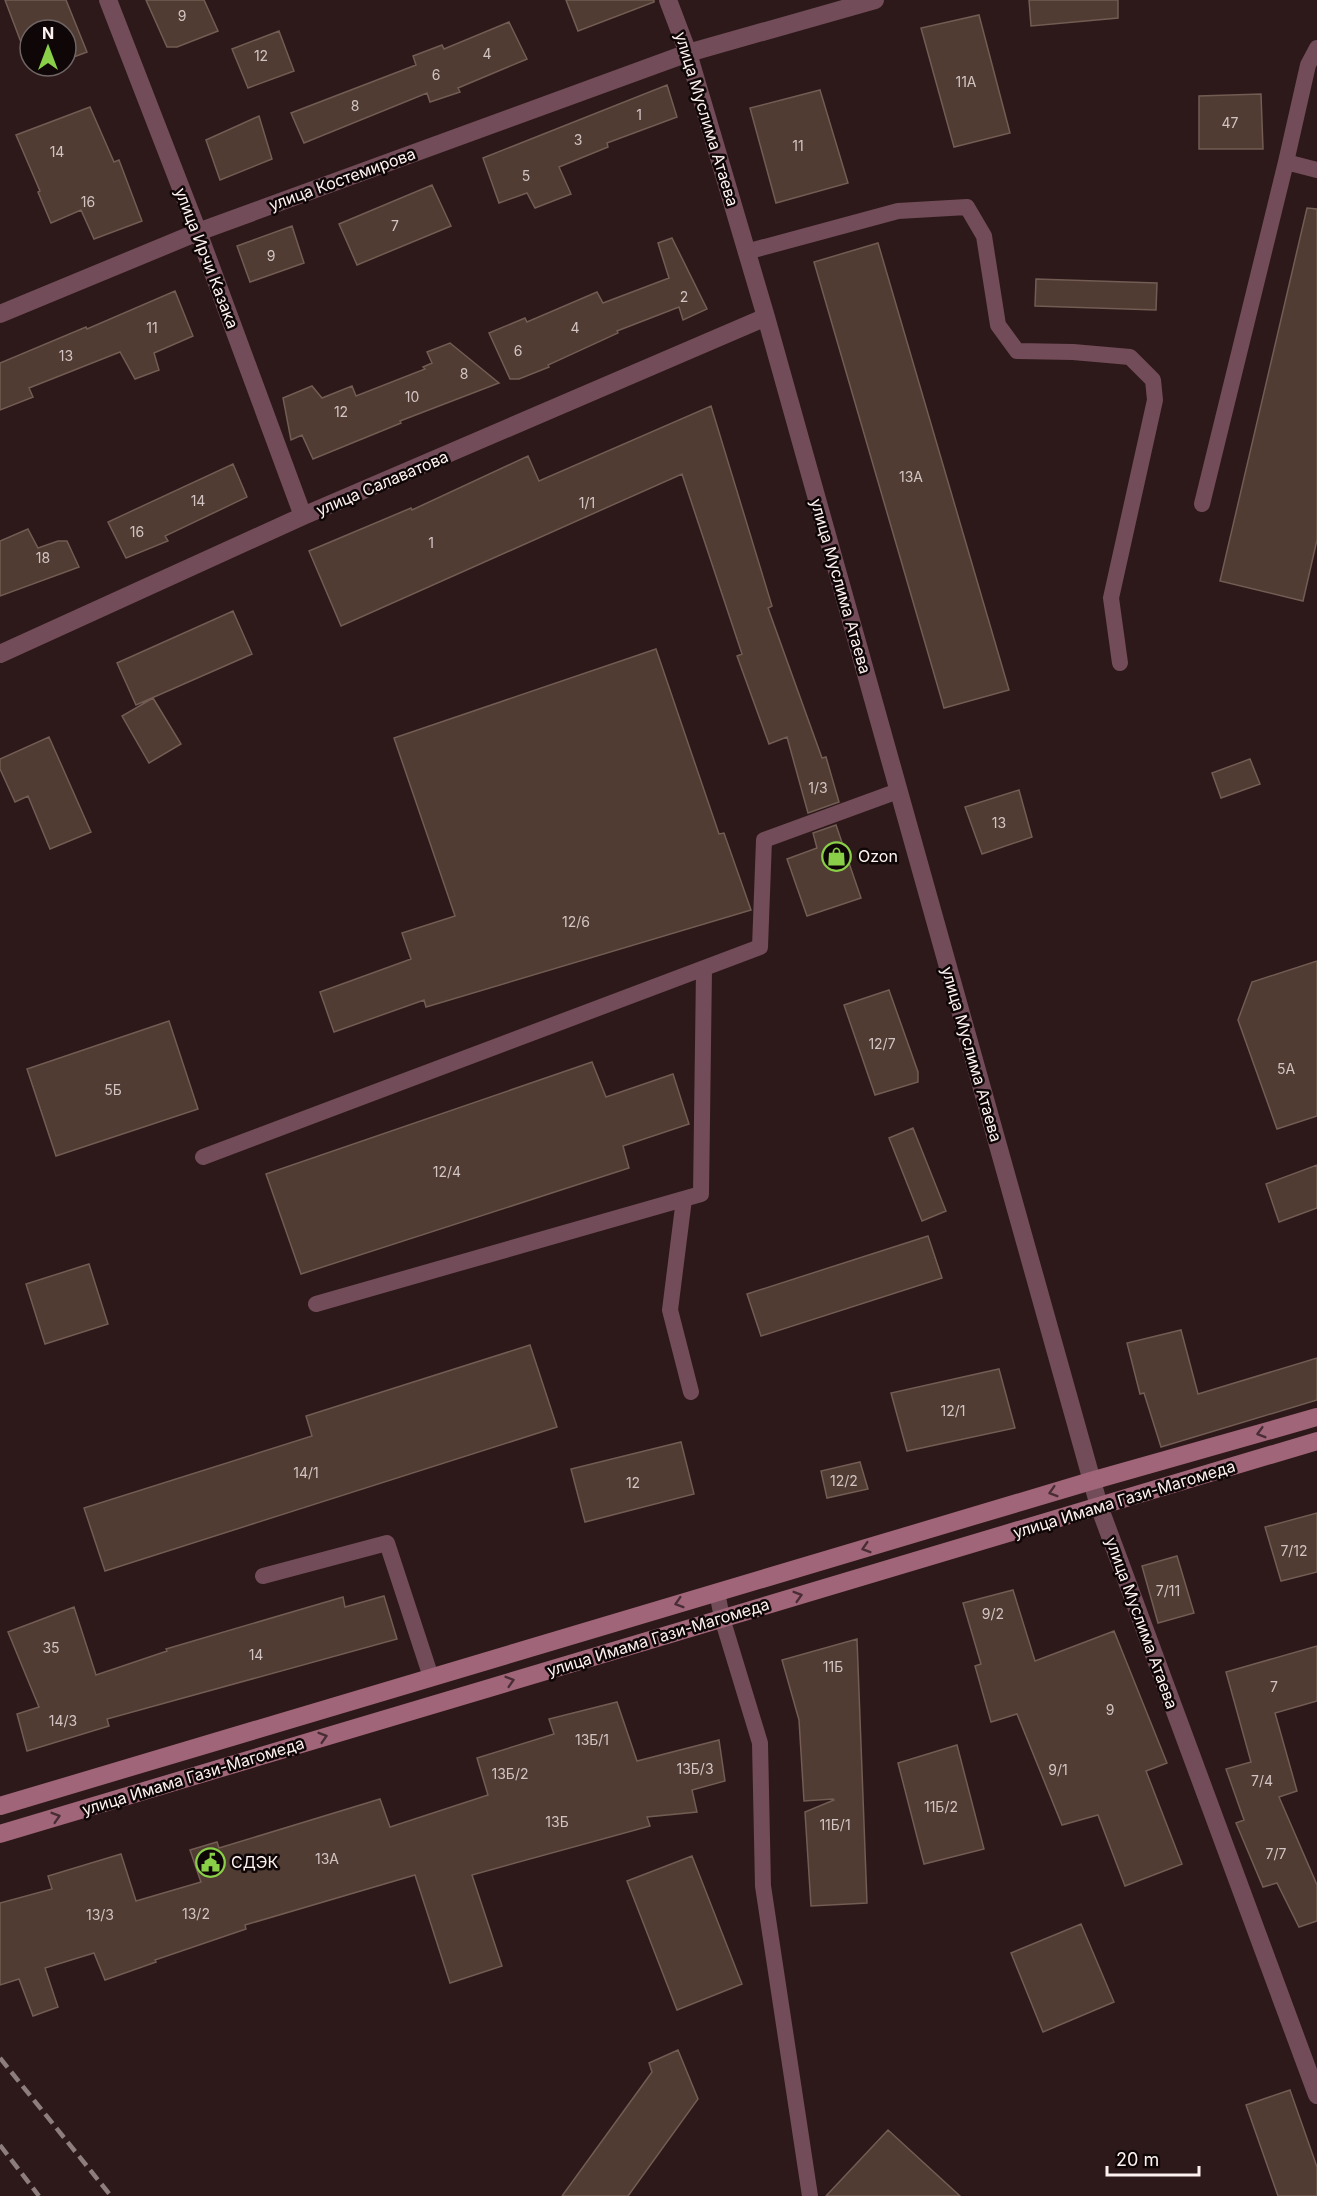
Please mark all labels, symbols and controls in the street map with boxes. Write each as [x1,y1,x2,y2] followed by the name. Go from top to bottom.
[178,7,186,24] house number: 9
[18,18,78,78] north arrow
[42,23,54,43] text: N
[671,29,743,209] street label: улица Муслима Атаева
[482,45,492,62] house number: 4
[254,47,268,64] house number: 12
[432,66,440,83] house number: 6
[955,73,977,90] house number: 11А
[351,97,359,114] house number: 8
[636,106,642,123] house number: 1
[1222,114,1239,131] house number: 47
[574,131,582,148] house number: 3
[792,137,804,154] house number: 11
[50,143,64,160] house number: 14
[266,143,418,215] street label: улица Костемирова
[522,167,530,184] house number: 5
[171,185,243,331] street label: улица Ирчи Казака
[81,193,95,210] house number: 16
[391,217,399,234] house number: 7
[267,247,275,264] house number: 9
[680,288,688,305] house number: 2
[146,319,158,336] house number: 11
[570,319,580,336] house number: 4
[514,342,522,359] house number: 6
[59,347,73,364] house number: 13
[460,365,468,382] house number: 8
[405,388,419,405] house number: 10
[334,403,348,420] house number: 12
[313,446,451,520] street label: улица Салаватова
[899,468,923,485] house number: 13А
[191,492,205,509] house number: 14
[579,494,595,511] house number: 1/1
[806,496,876,676] street label: улица Муслима Атаева
[130,523,144,540] house number: 16
[428,534,434,551] house number: 1
[36,549,50,566] house number: 18
[808,779,828,796] house number: 1/3
[992,814,1006,831] house number: 13
[821,840,853,872] shop icon: Ozon
[858,846,898,866] place label: Ozon
[562,913,590,930] house number: 12/6
[937,964,1007,1144] street label: улица Муслима Атаева
[868,1035,896,1052] house number: 12/7
[1277,1060,1295,1077] house number: 5А
[104,1081,122,1098] house number: 5Б
[433,1163,461,1180] house number: 12/4
[941,1402,965,1419] house number: 12/1
[1256,1426,1267,1438] one-way arrow
[1010,1456,1238,1542] street label: улица Имама Гази-Магомеда
[293,1464,319,1481] house number: 14/1
[830,1472,858,1489] house number: 12/2
[626,1474,640,1491] house number: 12
[1048,1485,1059,1497] one-way arrow
[1102,1534,1182,1712] street label: улица Муслима Атаева
[861,1541,872,1553] one-way arrow
[1280,1542,1308,1559] house number: 7/12
[1156,1582,1180,1599] house number: 7/11
[792,1591,803,1603] one-way arrow
[544,1594,772,1680] street label: улица Имама Гази-Магомеда
[674,1596,685,1608] one-way arrow
[982,1605,1004,1622] house number: 9/2
[42,1639,60,1656] house number: 35
[249,1646,263,1663] house number: 14
[823,1658,843,1675] house number: 11Б
[504,1676,515,1688] one-way arrow
[1270,1678,1278,1695] house number: 7
[1106,1701,1114,1718] house number: 9
[49,1712,77,1729] house number: 14/3
[575,1731,609,1748] house number: 13Б/1
[317,1732,328,1744] one-way arrow
[79,1733,307,1819] street label: улица Имама Гази-Магомеда
[676,1760,714,1777] house number: 13Б/3
[1048,1761,1068,1778] house number: 9/1
[492,1765,528,1782] house number: 13Б/2
[1251,1772,1273,1789] house number: 7/4
[924,1798,958,1815] house number: 11Б/2
[50,1812,61,1824] one-way arrow
[545,1813,569,1830] house number: 13Б
[819,1816,851,1833] house number: 11Б/1
[1266,1845,1287,1862] house number: 7/7
[194,1846,226,1878] public building icon: СДЭК
[315,1850,339,1867] house number: 13А
[231,1852,278,1872] place label: СДЭК
[182,1905,210,1922] house number: 13/2
[86,1906,114,1923] house number: 13/3
[1107,2139,1198,2177] scale bar
[1116,2149,1159,2170] text: 20 m

